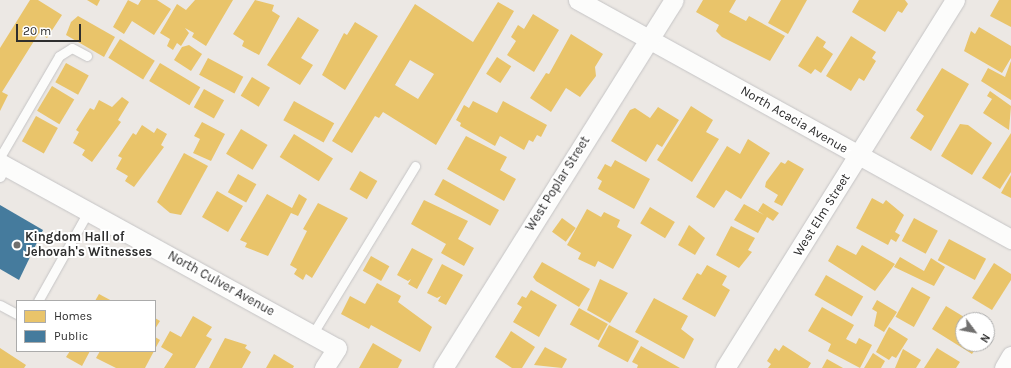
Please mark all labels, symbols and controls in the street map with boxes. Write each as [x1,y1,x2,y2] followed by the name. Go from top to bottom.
[18,16,83,42] scale bar
[23,24,51,38] text: 20 m
[738,83,850,157] street label: North Acacia Avenue
[523,134,593,234] street label: West Poplar Street
[790,171,854,259] street label: West Elm Street
[25,230,152,261] place label: Kingdom Hall of Jehovah's Witnesses
[12,240,22,250] marker: Kingdom Hall of Jehovah's Witnesses
[165,248,277,320] street label: North Culver Avenue
[16,300,156,352] legend
[54,309,92,323] text: Homes
[955,312,995,352] north arrow
[54,329,88,343] text: Public
[977,331,992,345] text: N

